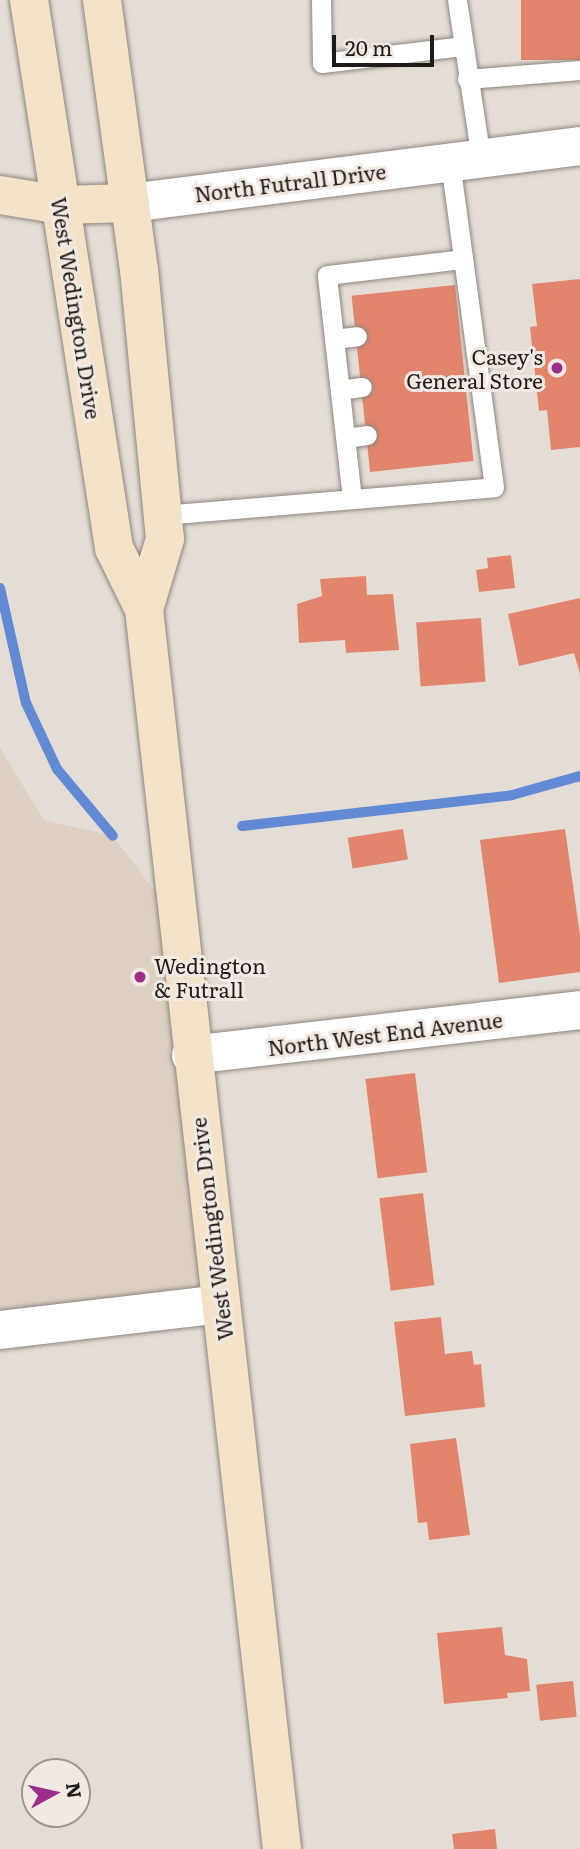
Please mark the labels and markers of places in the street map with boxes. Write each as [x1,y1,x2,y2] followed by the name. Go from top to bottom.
[406,343,543,393] place label: Casey's General Store
[549,360,565,376] marker: Casey's General Store
[154,952,266,1002] place label: Wedington & Futrall
[132,969,148,985] marker: Wedington & Futrall

